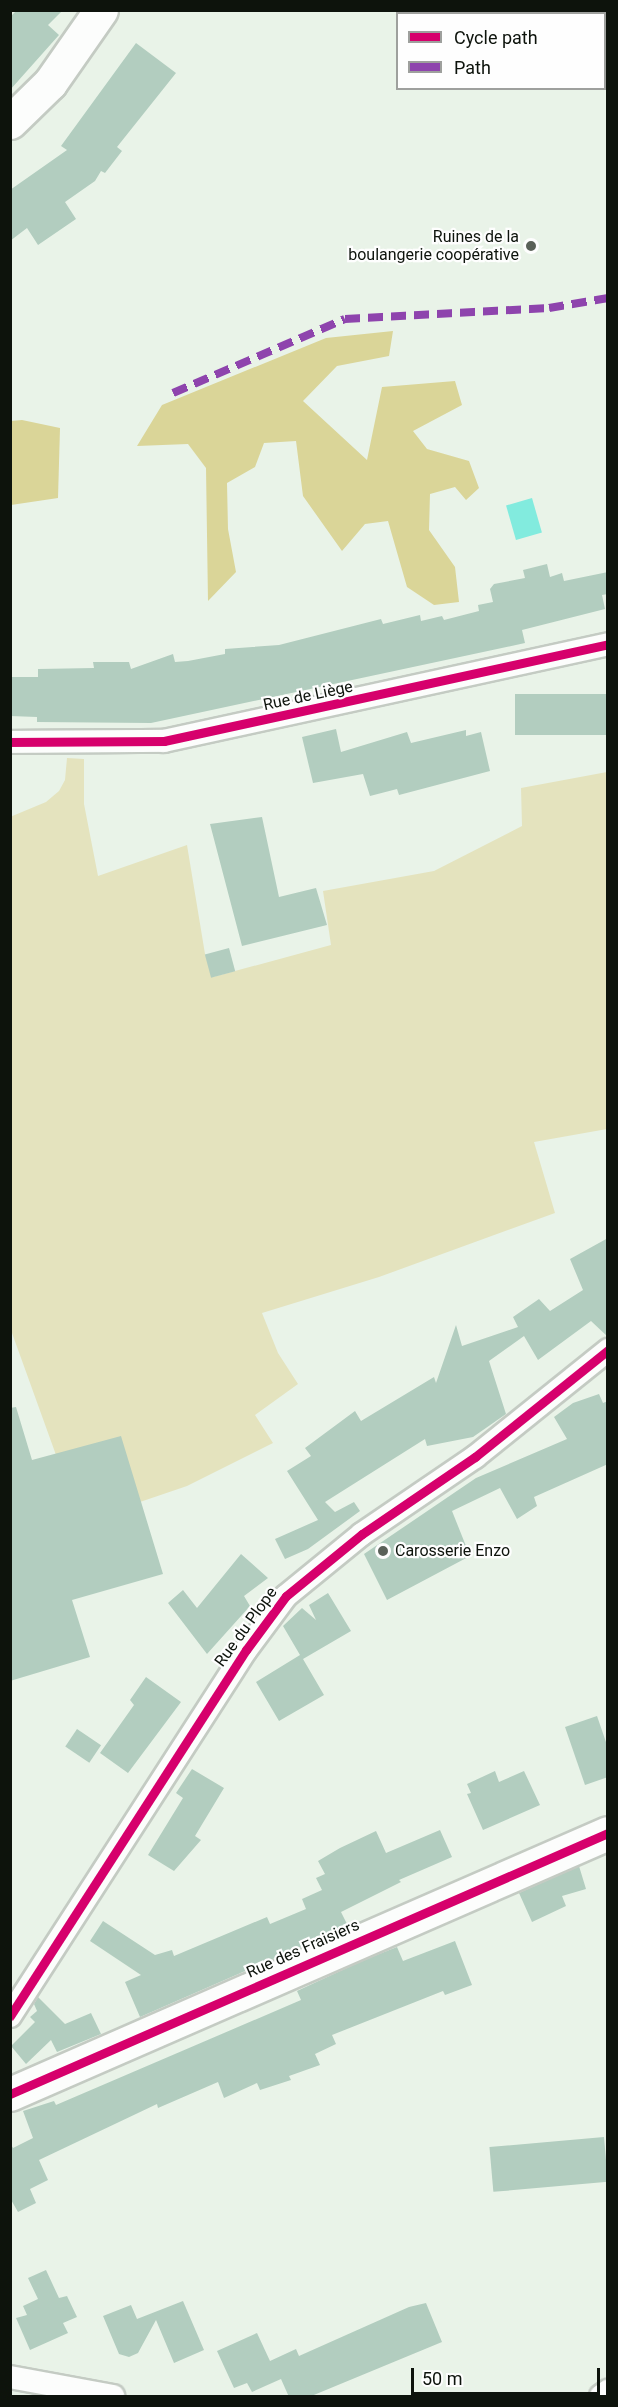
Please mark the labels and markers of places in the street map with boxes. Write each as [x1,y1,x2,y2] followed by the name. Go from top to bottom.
[348,227,519,265] place label: Ruines de la boulangerie coopérative
[524,239,538,253] marker: Ruines de la boulangerie coopérative
[395,1541,510,1561] place label: Carosserie Enzo
[376,1544,390,1558] marker: Carosserie Enzo

